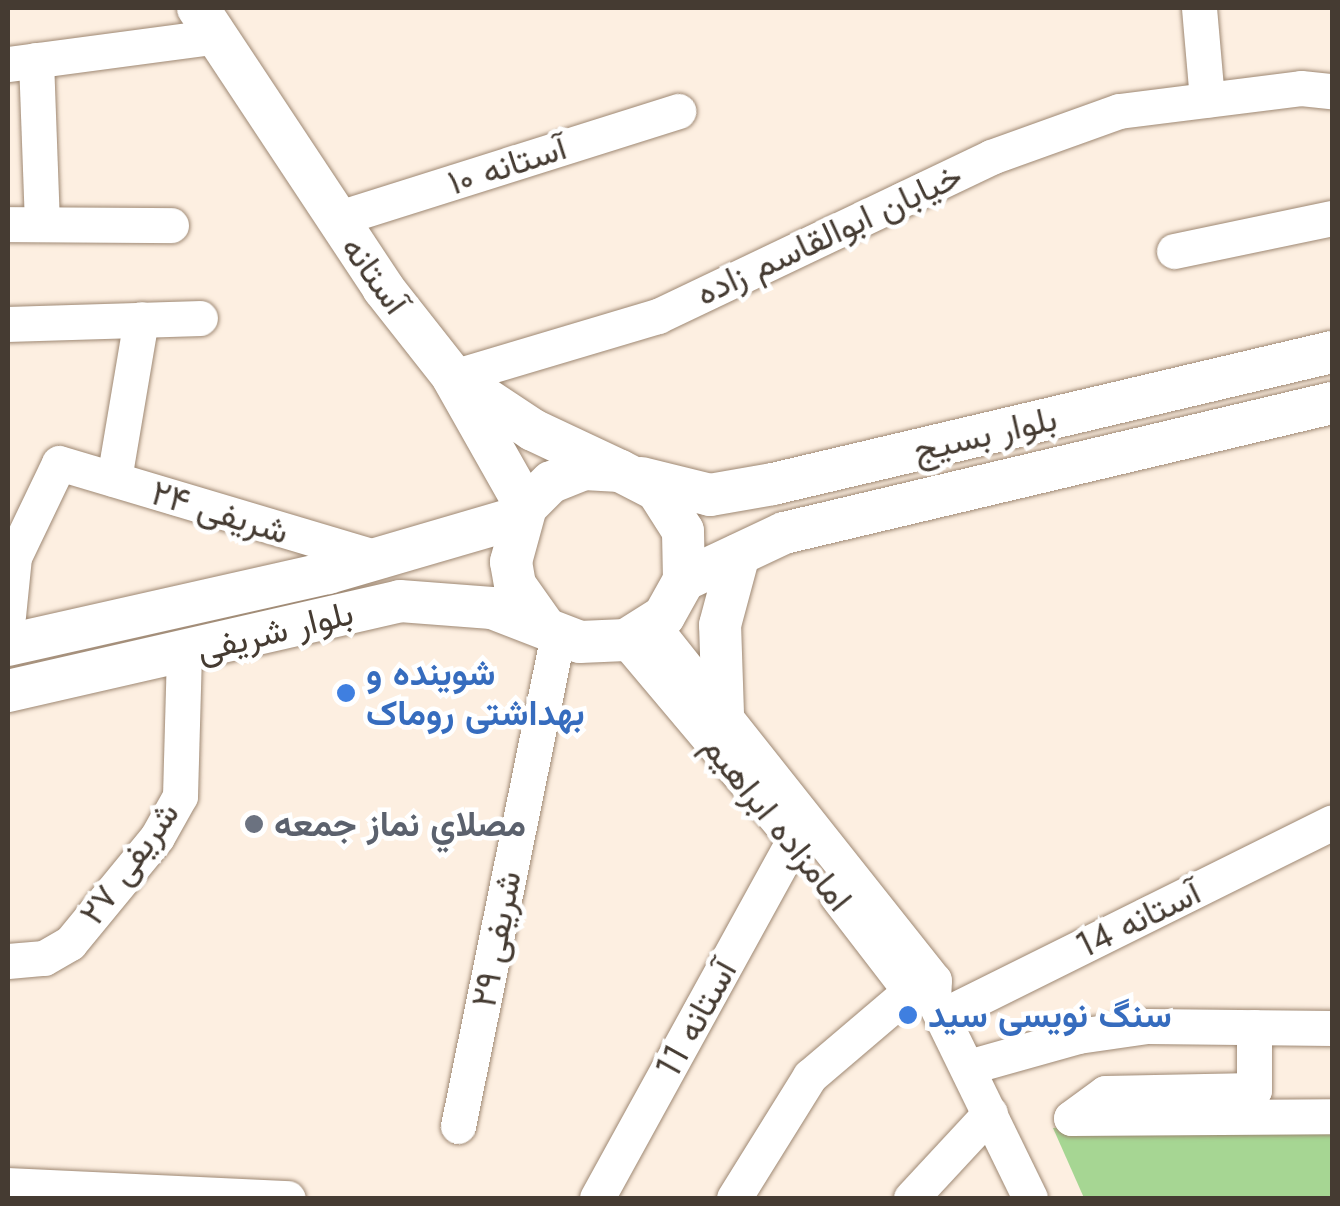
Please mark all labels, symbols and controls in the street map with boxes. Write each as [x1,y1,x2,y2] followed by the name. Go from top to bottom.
[443,126,571,204] street label: آستانه ۱۰
[689,154,969,314] street label: خیابان ابوالقاسم زاده
[333,228,417,322] street label: آستانه
[909,397,1061,471] street label: بلوار بسیج
[146,471,294,553] street label: شریفی ۲۴
[192,591,358,671] street label: بلوار شریفی
[366,652,585,734] place label: شوینده و بهداشتی روماک
[335,682,357,704] marker: شوینده و بهداشتی روماک
[693,727,861,919] street label: امامزاده ابراهیم
[70,793,188,933] street label: شریفی ۲۷
[274,803,526,845] place label: مصلاي نماز جمعه
[243,813,265,835] marker: مصلاي نماز جمعه
[462,867,530,1011] street label: شریفی ۲۹
[1069,871,1207,967] street label: آستانه 14
[647,953,745,1085] street label: آستانه 11
[928,994,1172,1036] place label: سنگ نویسی سید
[897,1004,919,1026] marker: سنگ نویسی سید

